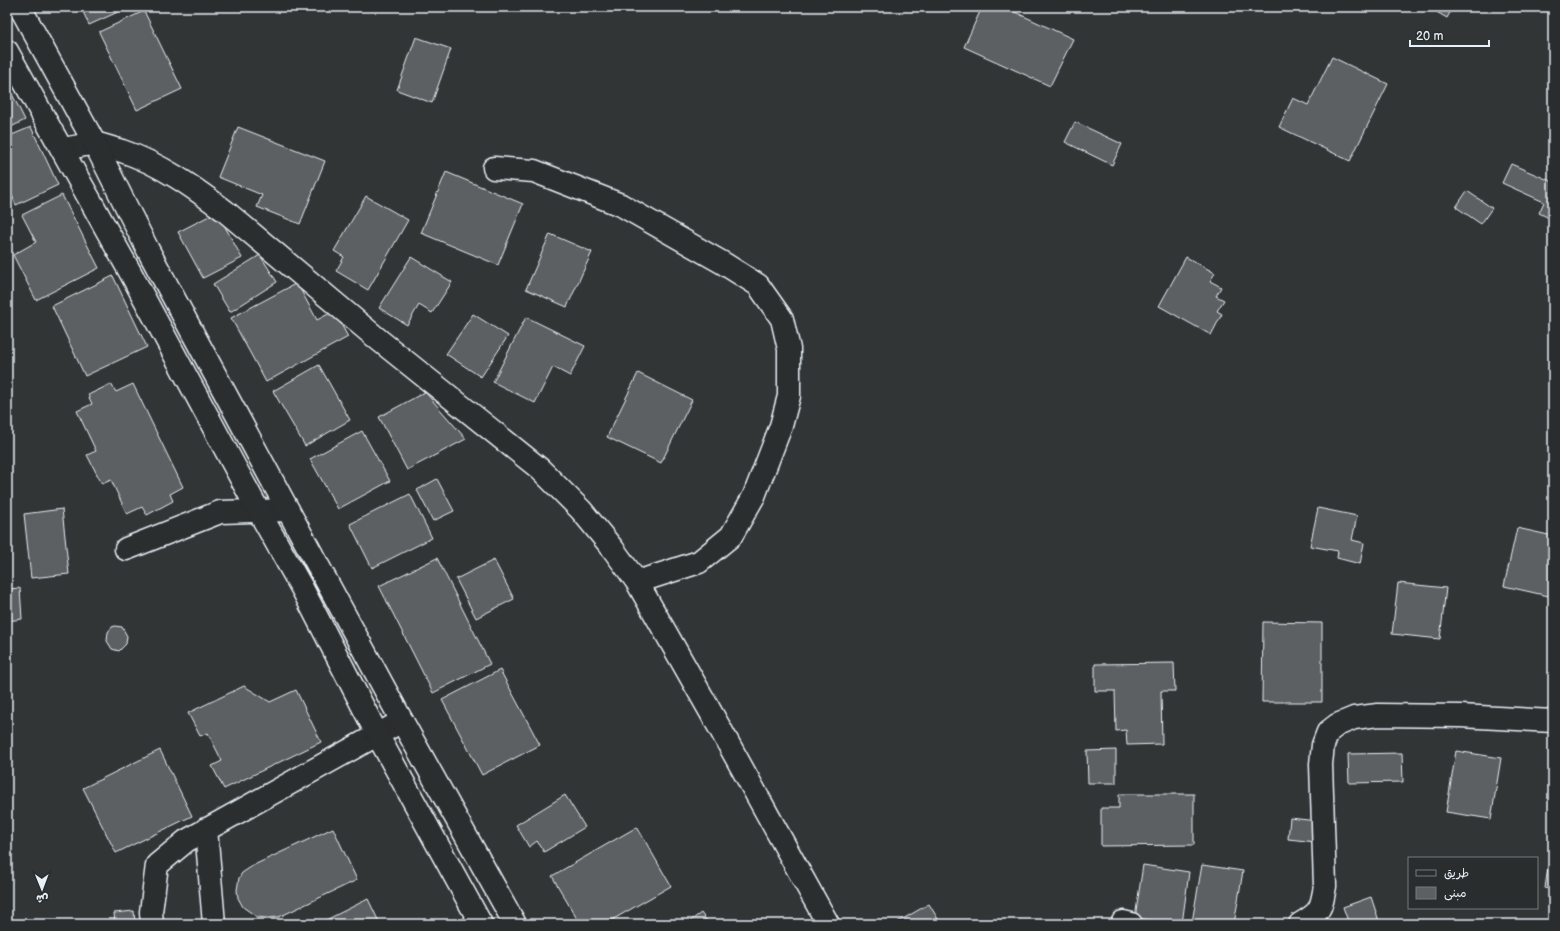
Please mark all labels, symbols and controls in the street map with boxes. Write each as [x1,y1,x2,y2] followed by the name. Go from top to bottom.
[1410,22,1489,48] scale bar
[1416,29,1443,44] text: 20 m
[1408,857,1538,909] legend
[1444,866,1469,881] text: طريق
[22,869,62,909] north arrow
[1444,886,1467,901] text: مبنى
[36,892,48,905] text: ش

